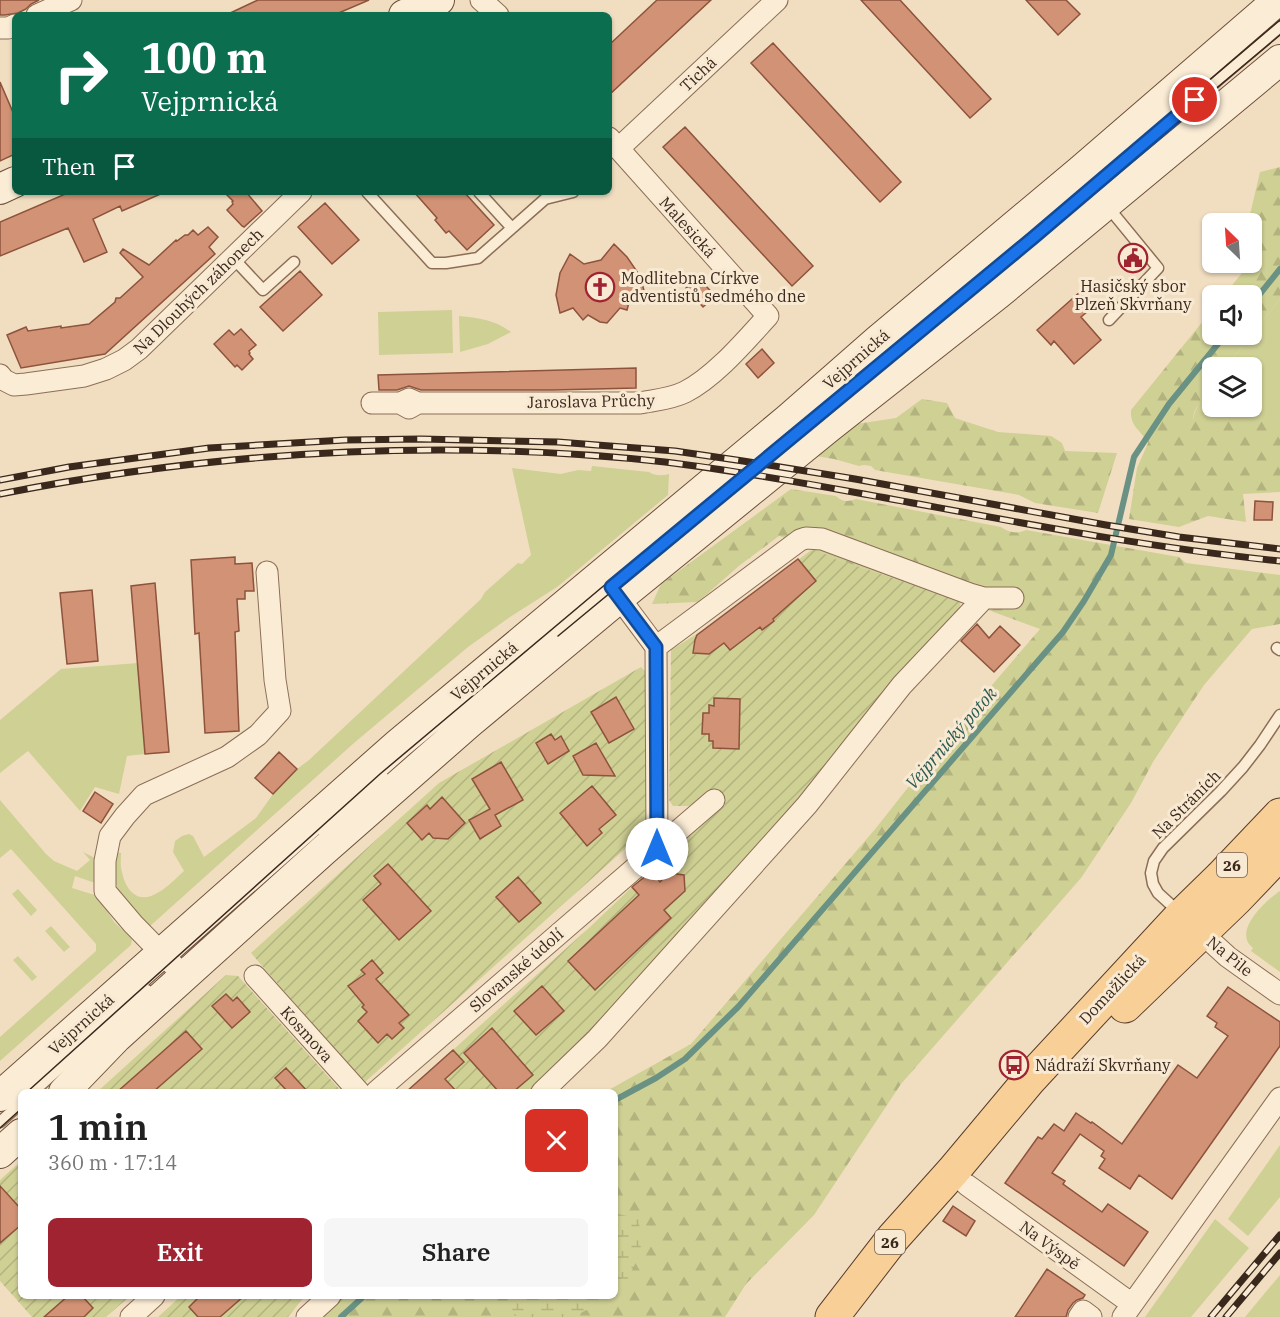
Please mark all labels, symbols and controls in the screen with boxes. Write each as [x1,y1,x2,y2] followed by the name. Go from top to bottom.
[141,30,267,85] text: 100 m
[42,36,120,114] icon: right
[676,52,721,96] street label: Tichá
[1169,74,1220,125] pin
[141,83,279,118] text: Vejprnická
[1178,83,1211,116] icon: arrive
[108,150,141,183] icon: arrive
[42,152,96,181] text: Then
[655,192,721,262] street label: Malesická
[1202,213,1262,273] north arrow
[1202,213,1262,417] map controls
[129,224,267,358] street label: Na Dlouhých záhonech
[1117,242,1149,274] public building icon: Hasičský sbor Plzeň Skvrňany
[621,268,806,306] place label: Modlitebna Církve adventistů sedmého dne
[584,271,616,303] church icon: Modlitebna Církve adventistů sedmého dne
[1074,276,1192,314] place label: Hasičský sbor Plzeň Skvrňany
[1202,285,1262,345] button: sound
[819,324,894,393] street label: Vejprnická
[1202,357,1262,417] button: layers
[527,390,655,412] street label: Jaroslava Průchy
[446,637,522,705] street label: Vejprnická
[900,682,1002,794] water label: Vejprnický potok
[1147,765,1225,843] street label: Na Stráních
[625,817,689,881] position arrow
[1217,853,1247,877] road number: 26
[465,924,567,1016] street label: Slovanské údolí
[1203,931,1257,981] street label: Na Pile
[1074,950,1150,1028] street label: Domažlická
[44,989,118,1059] street label: Vejprnická
[277,1002,338,1066] street label: Kosmova
[998,1049,1030,1081] bus stop icon: Nádraží Skvrňany
[1035,1055,1171,1075] place label: Nádraží Skvrňany
[48,1103,148,1150] text: 1 min
[525,1109,588,1172] button: close
[48,1149,177,1176] text: 360 m · 17:14
[1016,1216,1084,1274] street label: Na Výspě
[48,1218,312,1287] button: Exit
[324,1218,588,1287] button: Share
[875,1230,905,1254] road number: 26

